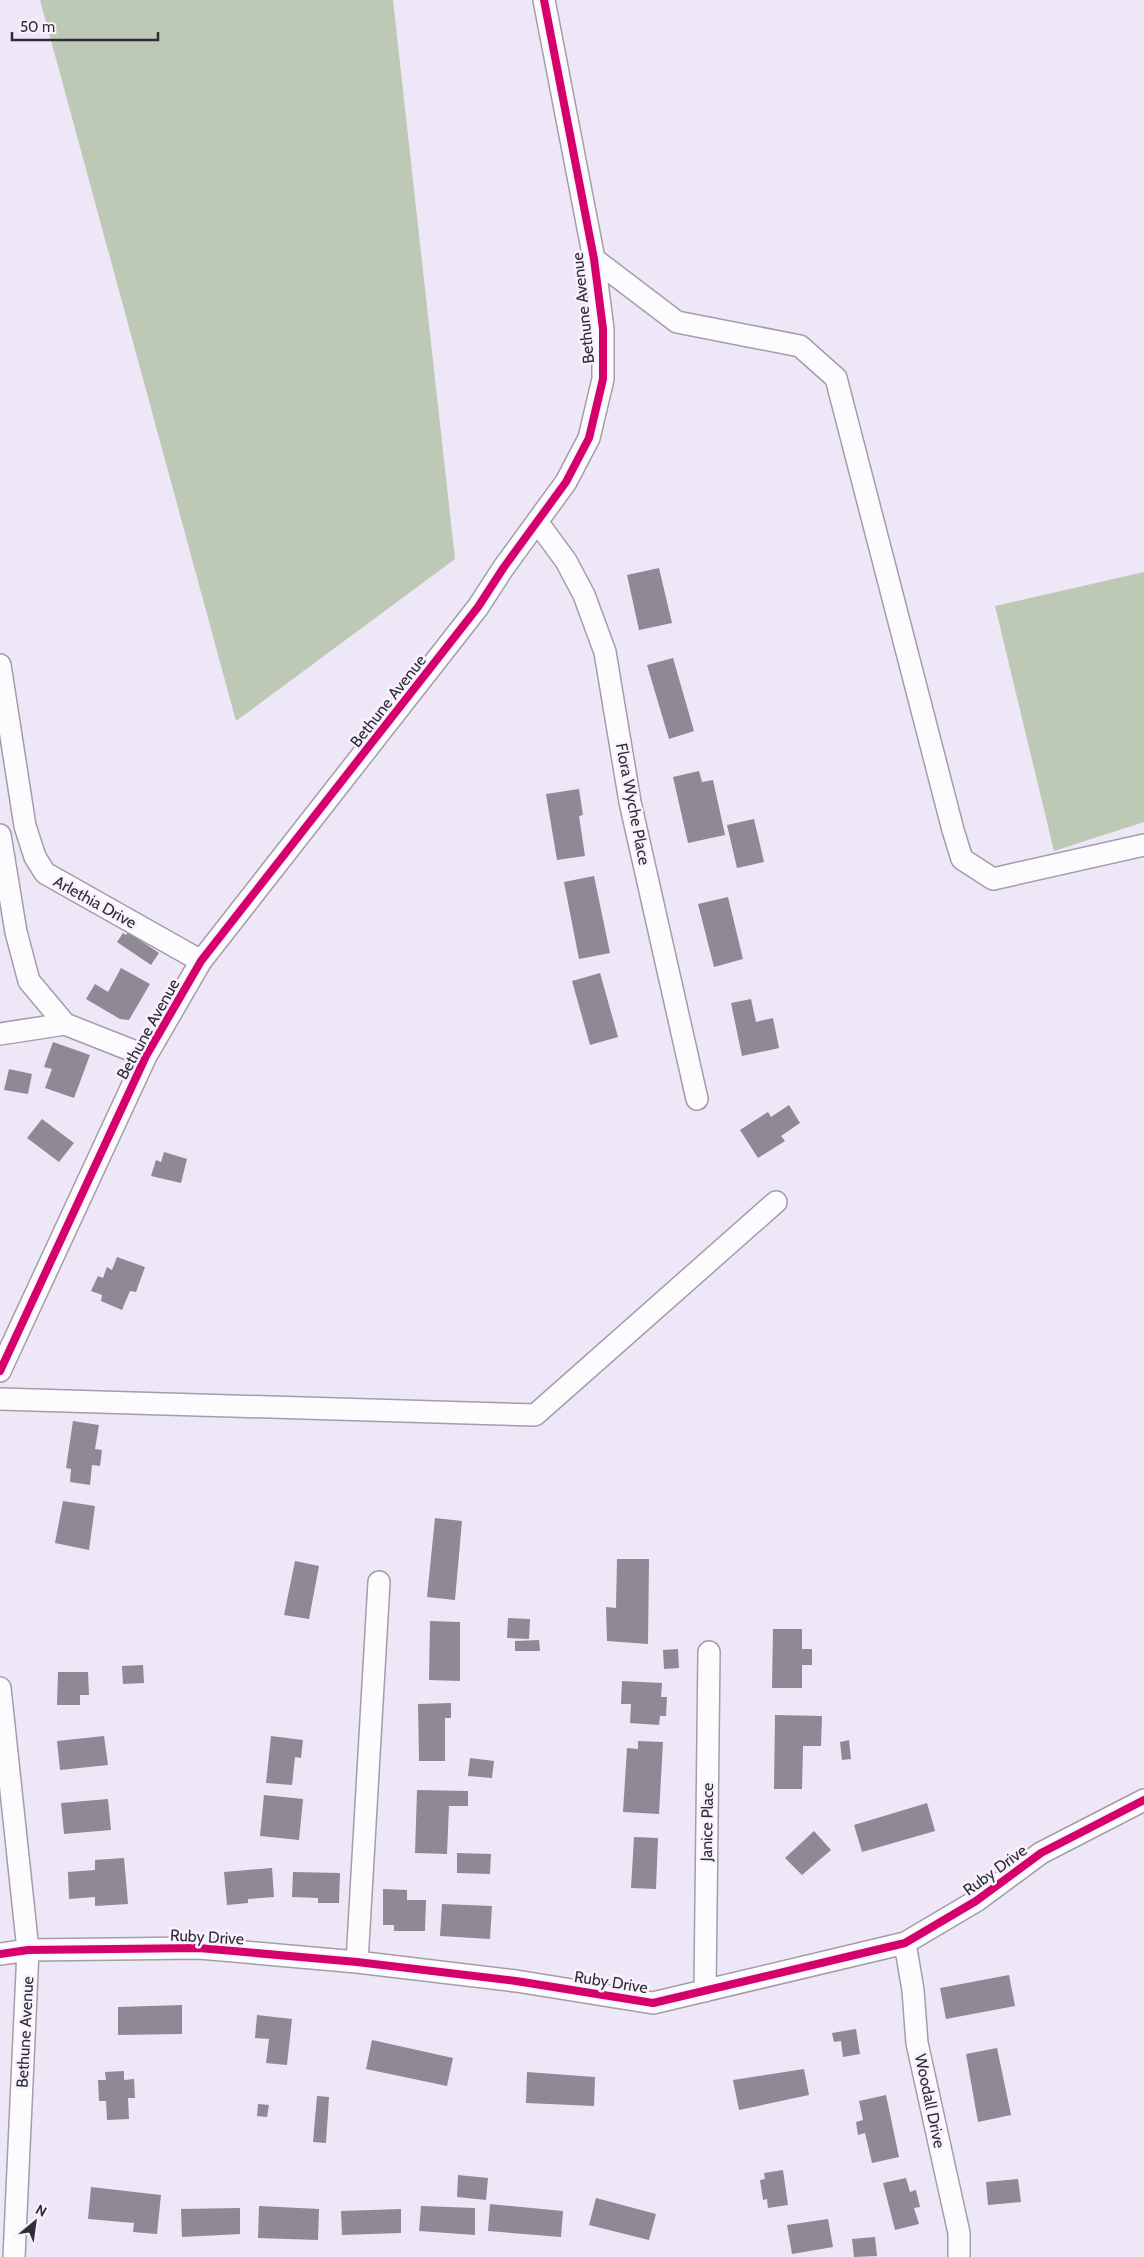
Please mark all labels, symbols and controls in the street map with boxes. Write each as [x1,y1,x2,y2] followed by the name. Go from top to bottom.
[12,10,159,42] scale bar
[20,18,55,36] text: 50 m
[568,251,598,365] street label: Bethune Avenue
[346,651,430,751] street label: Bethune Avenue
[612,742,654,866] street label: Flora Wyche Place
[50,872,140,932] street label: Arlethia Drive
[113,976,183,1082] street label: Bethune Avenue
[697,1782,717,1863] street label: Janice Place
[959,1841,1031,1899] street label: Ruby Drive
[169,1926,245,1948] street label: Ruby Drive
[573,1967,649,1997] street label: Ruby Drive
[13,1976,37,2088] street label: Bethune Avenue
[911,2052,949,2150] street label: Woodall Drive
[10,2197,60,2247] north arrow
[33,2200,50,2221] text: N

